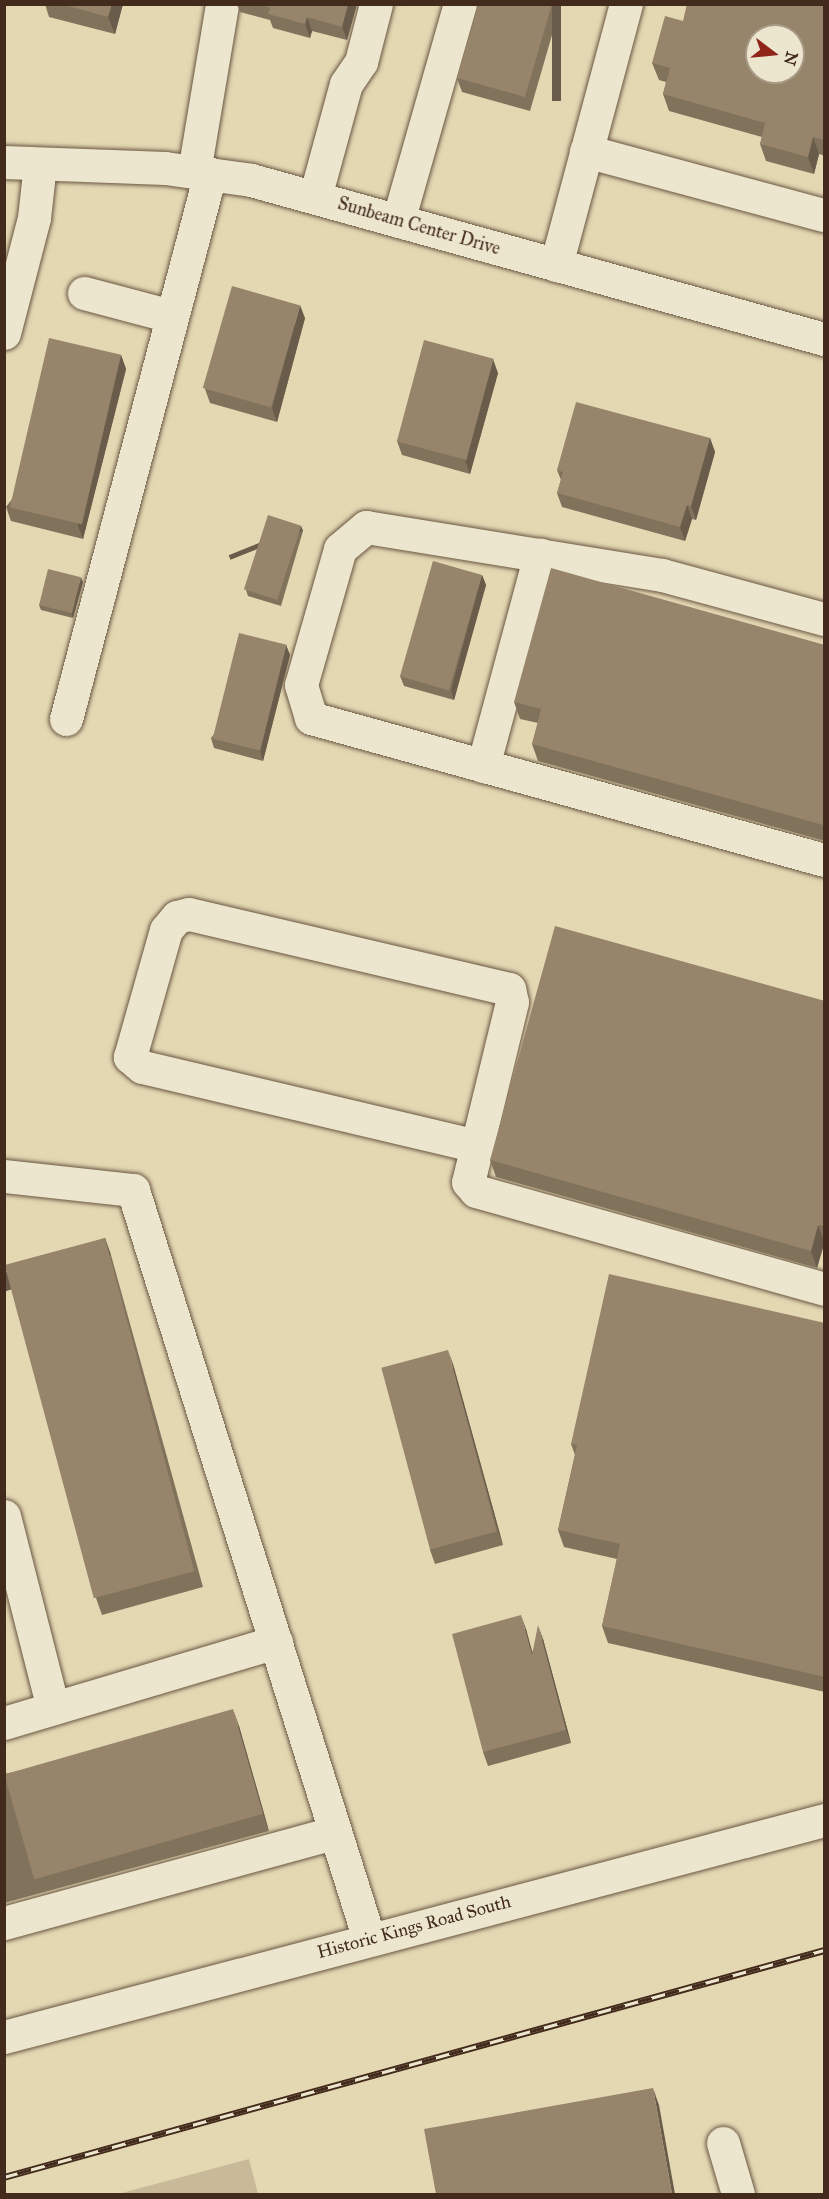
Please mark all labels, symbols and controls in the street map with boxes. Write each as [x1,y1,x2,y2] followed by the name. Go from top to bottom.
[745,24,805,84] north arrow
[780,49,802,68] text: N
[335,192,503,260] street label: Sunbeam Center Drive
[315,1891,513,1963] street label: Historic Kings Road South

